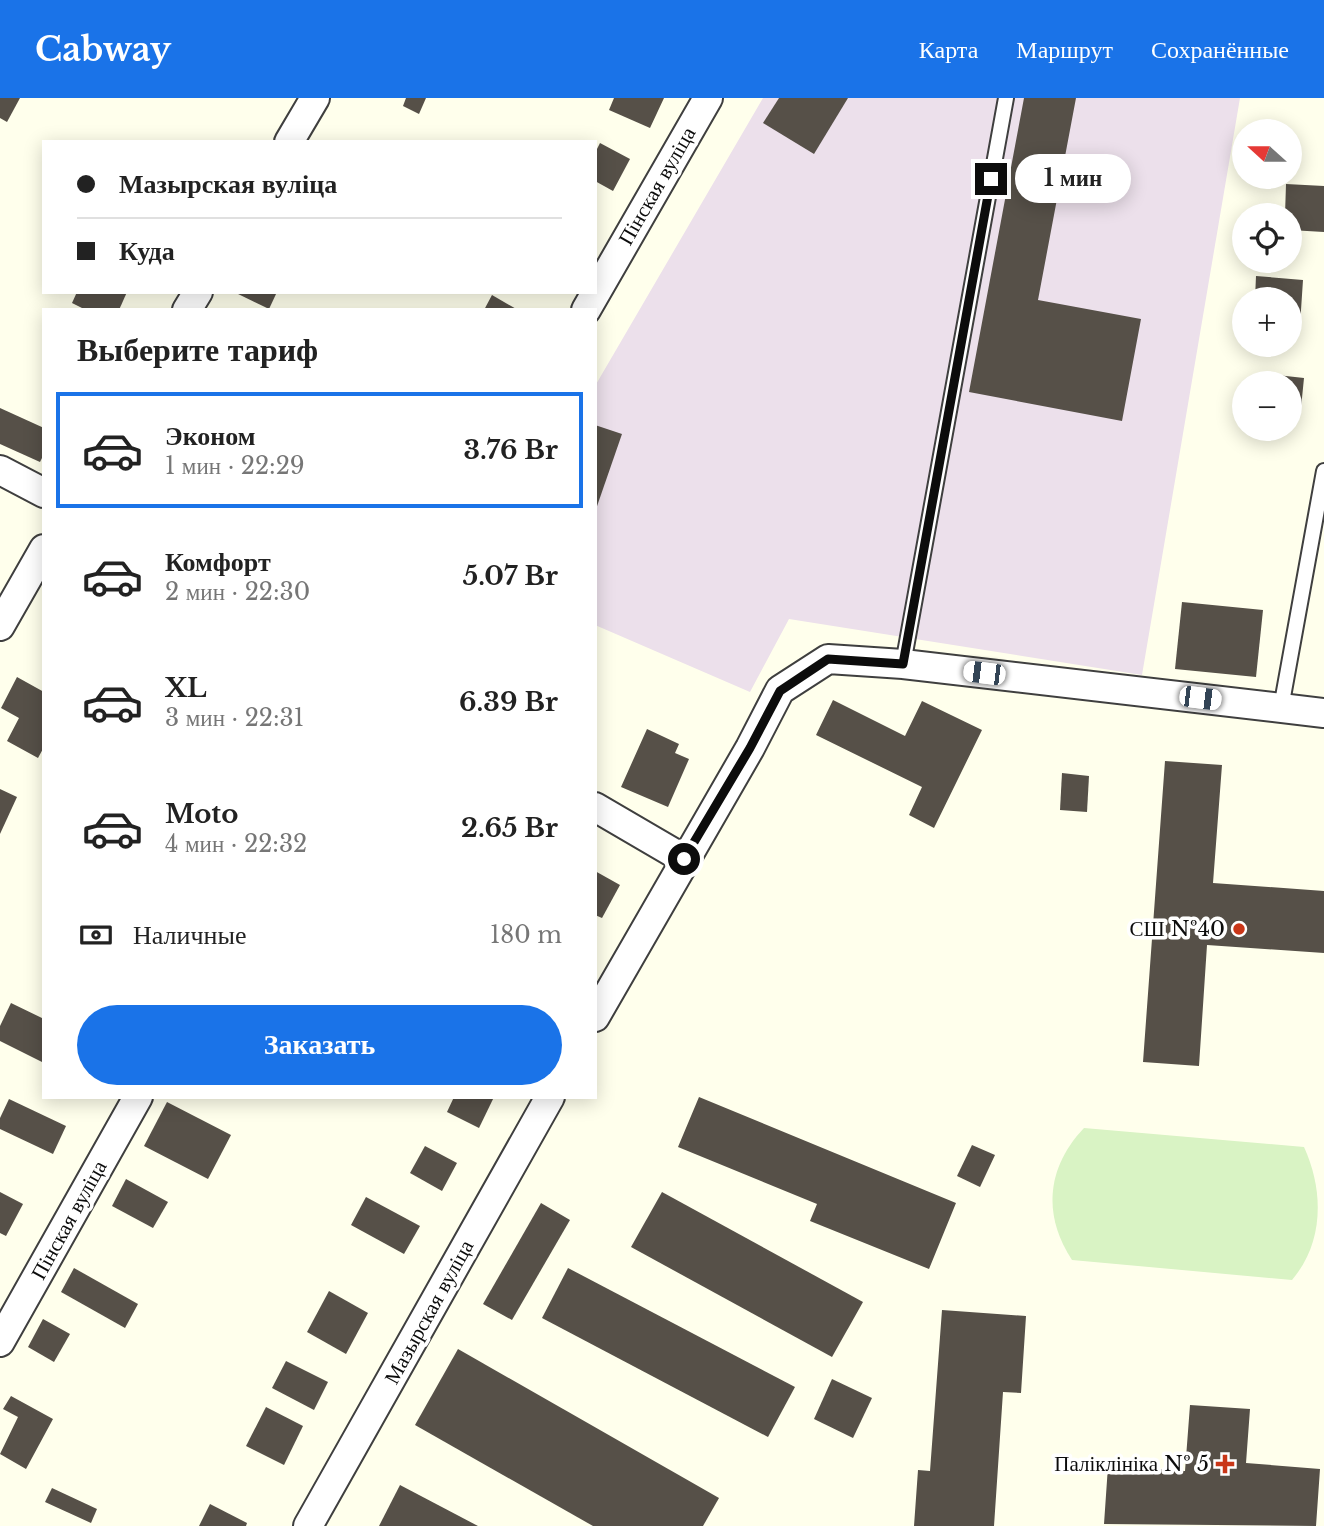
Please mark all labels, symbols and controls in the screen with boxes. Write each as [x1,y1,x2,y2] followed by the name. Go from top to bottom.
[35,29,171,70] text: Cabway
[919,35,978,64] text: Карта
[1016,35,1113,64] text: Маршрут
[1151,35,1289,64] text: Сохранённые
[1232,119,1302,189] north arrow
[1232,119,1302,441] map controls
[613,122,702,250] street label: Пінская вуліца
[1016,154,1131,204] callout: 1 мин
[975,163,1007,195] route end
[1044,164,1102,192] text: 1 мин
[119,168,337,200] text: Мазырская вуліца
[1232,203,1302,273] button: locate
[119,235,175,267] text: Куда
[1232,287,1302,357] button: +
[77,330,318,370] text: Выберите тариф
[1232,371,1302,441] button: −
[81,419,144,482] icon: car
[165,420,255,452] text: Эконом
[463,434,558,466] text: 3.76 Br
[165,452,305,480] text: 1 мин · 22:29
[81,545,144,608] icon: car
[165,546,271,578] text: Комфорт
[463,560,558,592] text: 5.07 Br
[165,578,310,606] text: 2 мин · 22:30
[962,660,1007,686] car
[81,671,144,734] icon: car
[165,672,207,704] text: XL
[1178,685,1223,711] car
[459,686,558,718] text: 6.39 Br
[165,704,304,732] text: 3 мин · 22:31
[81,797,144,860] icon: car
[165,798,238,830] text: Moto
[461,812,558,844] text: 2.65 Br
[165,830,307,858] text: 4 мин · 22:32
[668,843,700,875] route start
[77,916,115,954] icon: cash
[1130,916,1225,942] place label: СШ №40
[133,919,246,951] text: Наличные
[490,921,562,949] text: 180 m
[1231,921,1247,937] marker: СШ №40
[77,1005,562,1085] button: Заказать
[26,1155,113,1284] street label: Пінская вуліца
[379,1235,480,1389] street label: Мазырская вуліца
[1054,1451,1209,1477] place label: Паліклініка № 5
[1215,1454,1235,1474] marker: Паліклініка № 5

